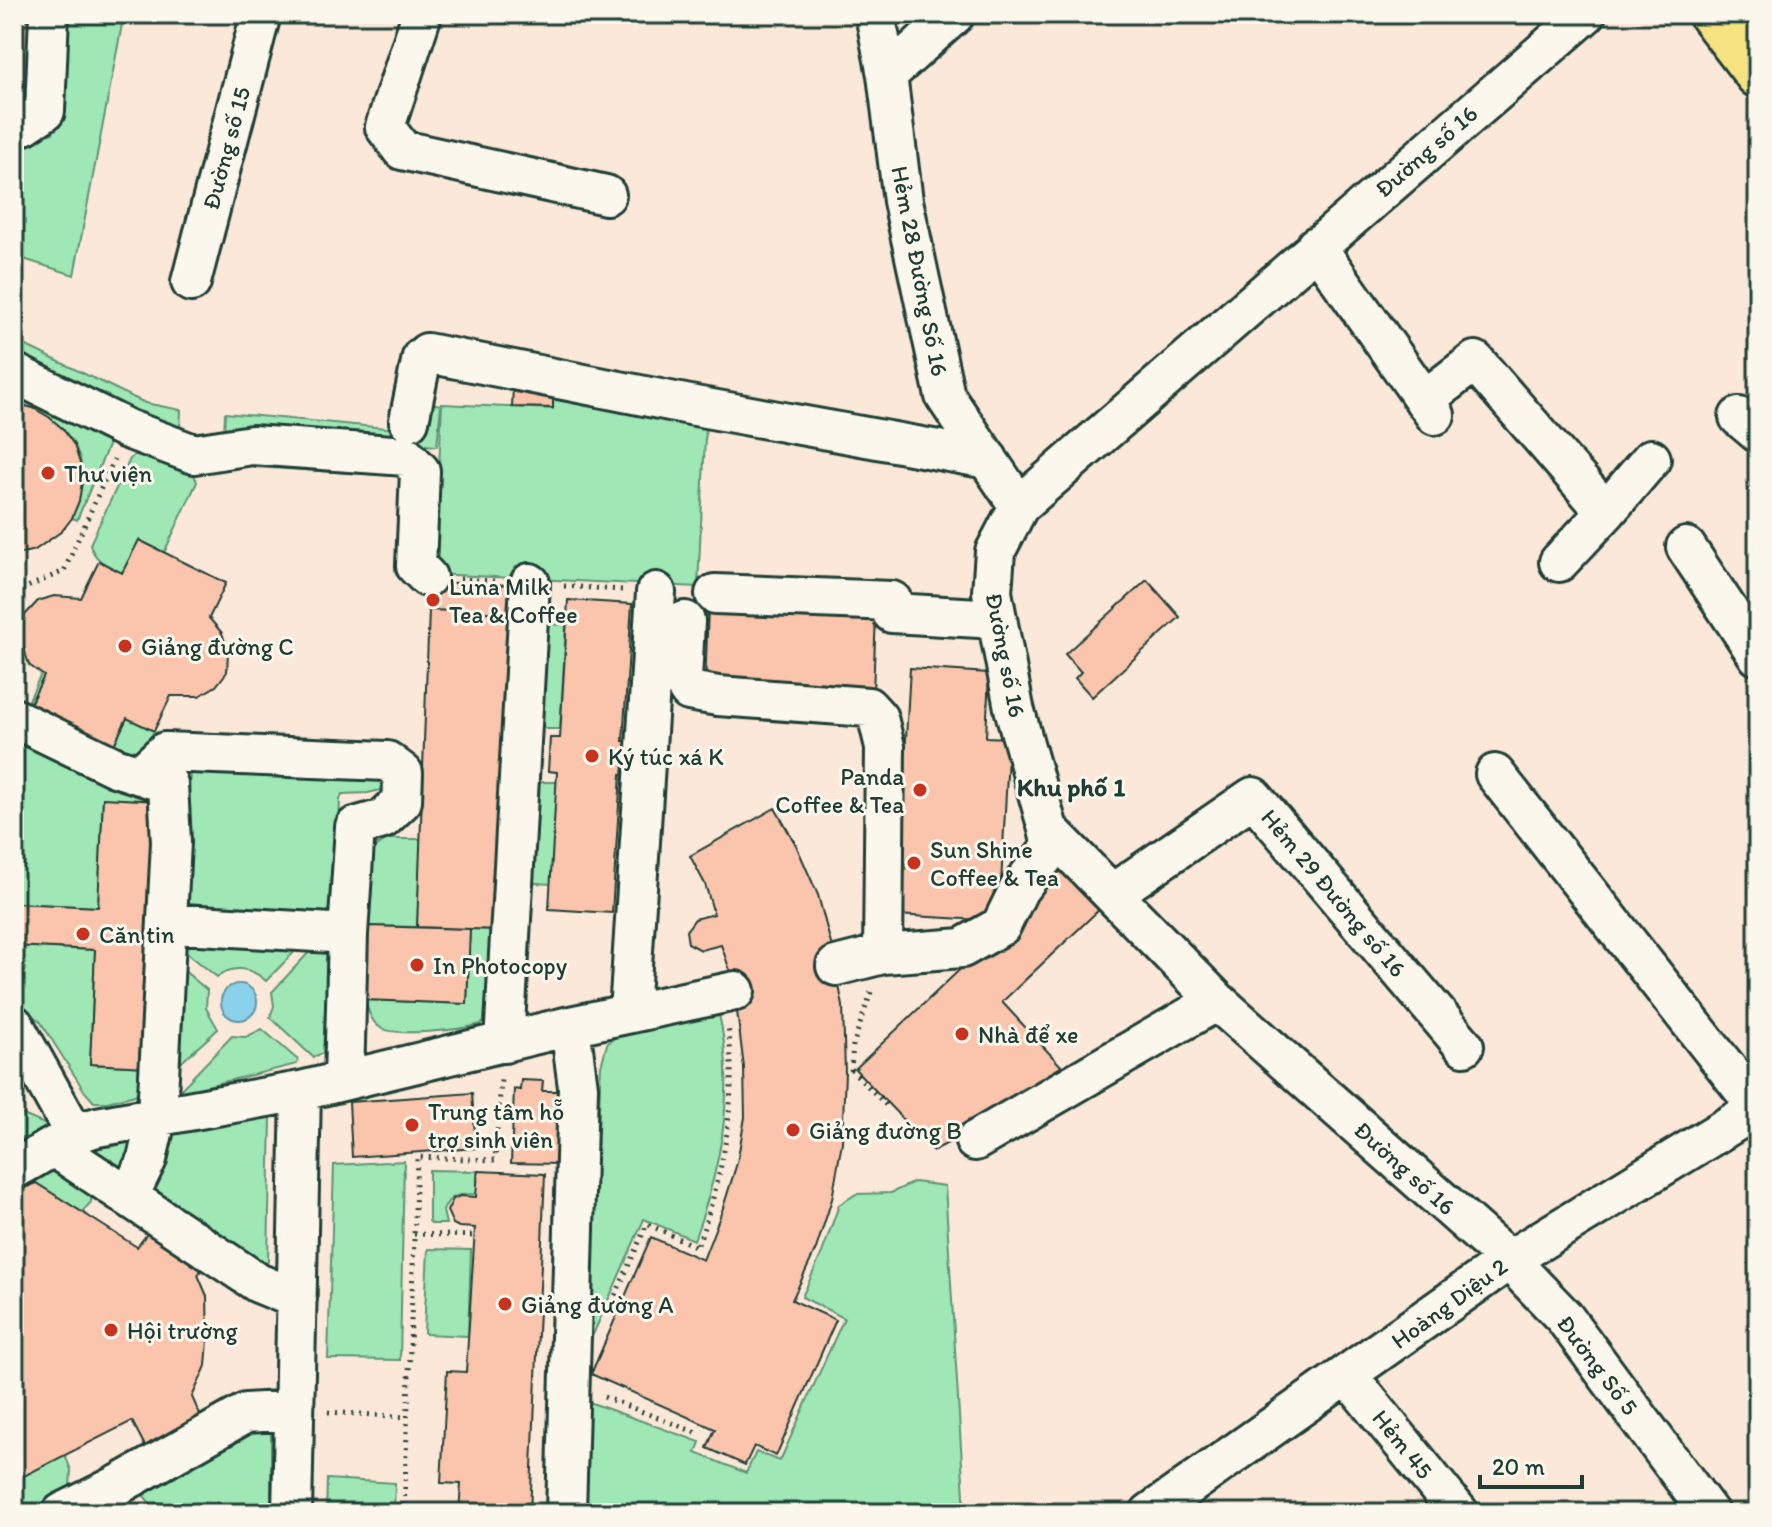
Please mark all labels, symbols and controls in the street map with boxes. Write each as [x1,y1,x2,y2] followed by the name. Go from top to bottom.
[196,83,256,213] street label: Đường số 15
[1369,99,1483,203] street label: Đường số 16
[885,163,955,379] street label: Hẻm 28 Đường Số 16
[64,459,153,488] place label: Thư viện
[39,464,57,482] marker: Thư viện
[449,572,578,629] place label: Luna Milk Tea & Coffee
[980,590,1032,720] street label: Đường số 16
[424,591,442,609] marker: Luna Milk Tea & Coffee
[141,632,294,661] place label: Giảng đường C
[116,637,134,655] marker: Giảng đường C
[608,742,724,771] place label: Ký túc xá K
[583,747,601,765] marker: Ký túc xá K
[775,762,904,819] place label: Panda Coffee & Tea
[1017,771,1125,803] district label: Khu phố 1
[911,781,929,799] marker: Panda Coffee & Tea
[1255,803,1413,983] street label: Hẻm 29 Đường số 16
[930,835,1059,892] place label: Sun Shine Coffee & Tea
[905,854,923,872] marker: Sun Shine Coffee & Tea
[99,920,175,949] place label: Căn tin
[74,925,92,943] marker: Căn tin
[433,951,568,980] place label: In Photocopy
[408,956,426,974] marker: In Photocopy
[978,1020,1078,1049] place label: Nhà để xe
[953,1025,971,1043] marker: Nhà để xe
[428,1097,564,1154] place label: Trung tâm hỗ trợ sinh viên
[1348,1115,1462,1221] street label: Đường số 16
[403,1116,421,1134] marker: Trung tâm hỗ trợ sinh viên
[809,1116,962,1145] place label: Giảng đường B
[784,1121,802,1139] marker: Giảng đường B
[1385,1251,1513,1355] street label: Hoàng Diệu 2
[521,1290,674,1319] place label: Giảng đường A
[496,1295,514,1313] marker: Giảng đường A
[1551,1309,1645,1421] street label: Đường Số 5
[127,1316,239,1345] place label: Hội trường
[102,1321,120,1339] marker: Hội trường
[1366,1404,1440,1484] street label: Hẻm 45
[1480,1439,1582,1489] scale bar
[1492,1452,1545,1481] text: 20 m

